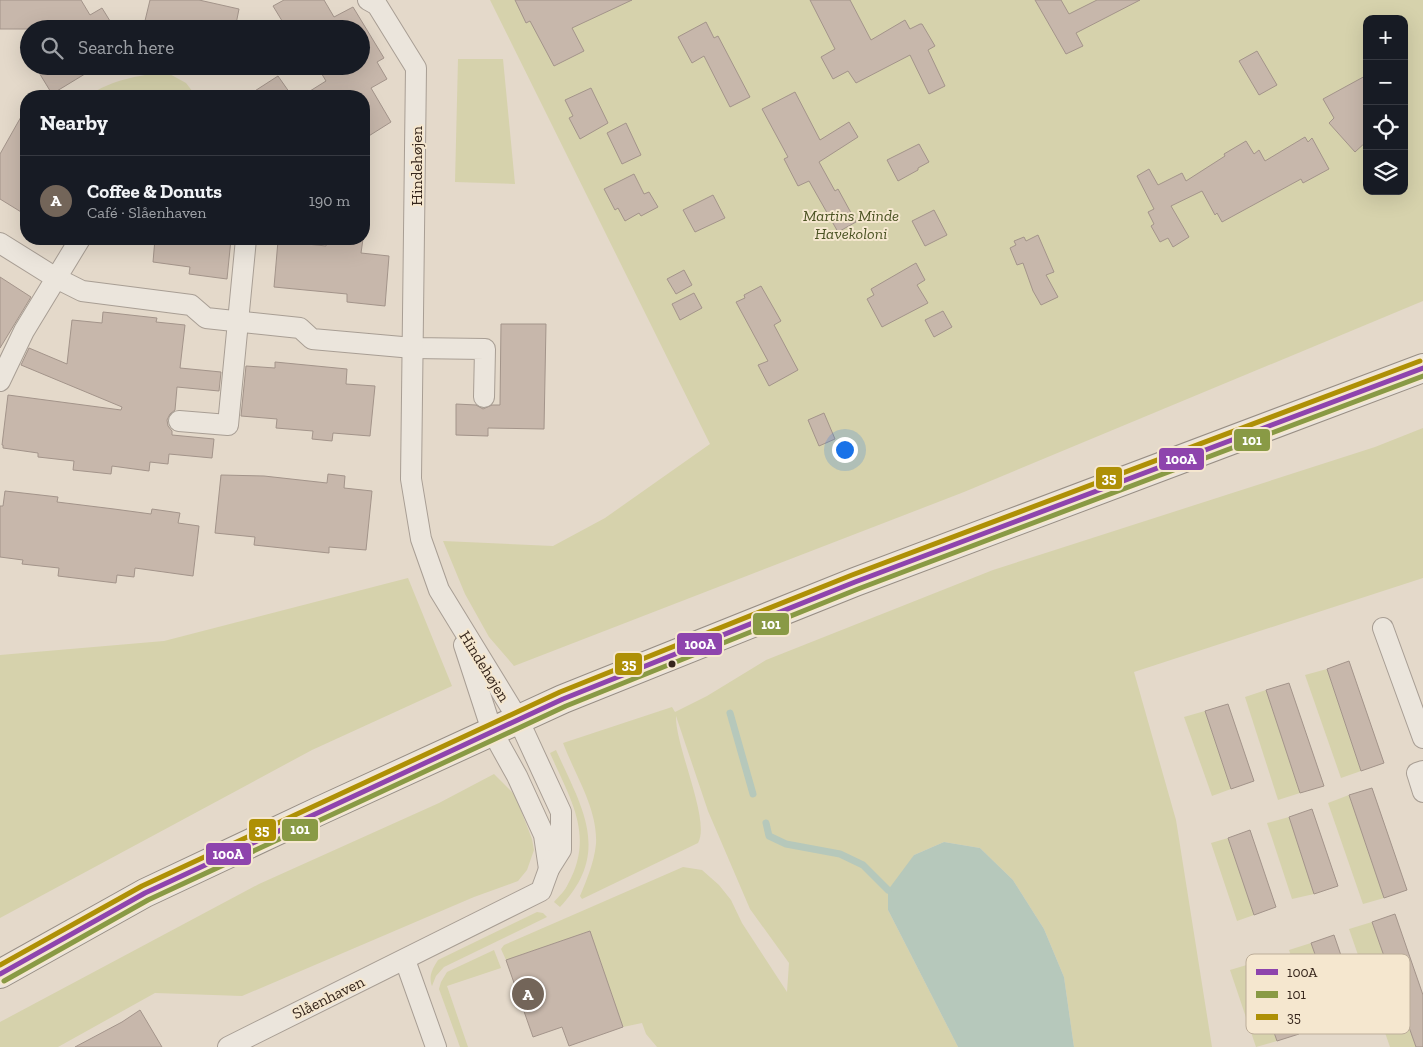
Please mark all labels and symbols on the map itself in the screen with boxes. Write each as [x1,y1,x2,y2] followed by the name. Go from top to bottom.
[407,125,426,206] street label: Hindehøjen
[803,206,899,243] park label: Martins Minde Havekoloni
[1233,428,1271,452] line badge: 101
[1242,432,1262,449] text: 101
[832,437,858,463] your location
[1158,447,1205,471] line badge: 100A
[1165,451,1197,468] text: 100A
[1095,466,1123,490] line badge: 35
[1102,470,1116,487] text: 35
[752,612,790,636] line badge: 101
[761,616,781,633] text: 101
[455,627,514,706] street label: Hindehøjen
[676,632,723,656] line badge: 100A
[684,636,716,653] text: 100A
[614,652,643,676] line badge: 35
[622,656,636,673] text: 35
[667,659,677,669] unlabelled marker
[248,818,277,842] line badge: 35
[281,818,319,842] line badge: 101
[290,821,310,838] text: 101
[255,822,269,839] text: 35
[205,842,252,866] line badge: 100A
[212,846,244,863] text: 100A
[1246,954,1410,1034] legend
[1287,964,1318,981] text: 100A
[289,971,368,1023] street label: Slåenhaven
[512,975,544,1013] pin: A
[1287,986,1306,1003] text: 101
[1287,1009,1301,1026] text: 35

